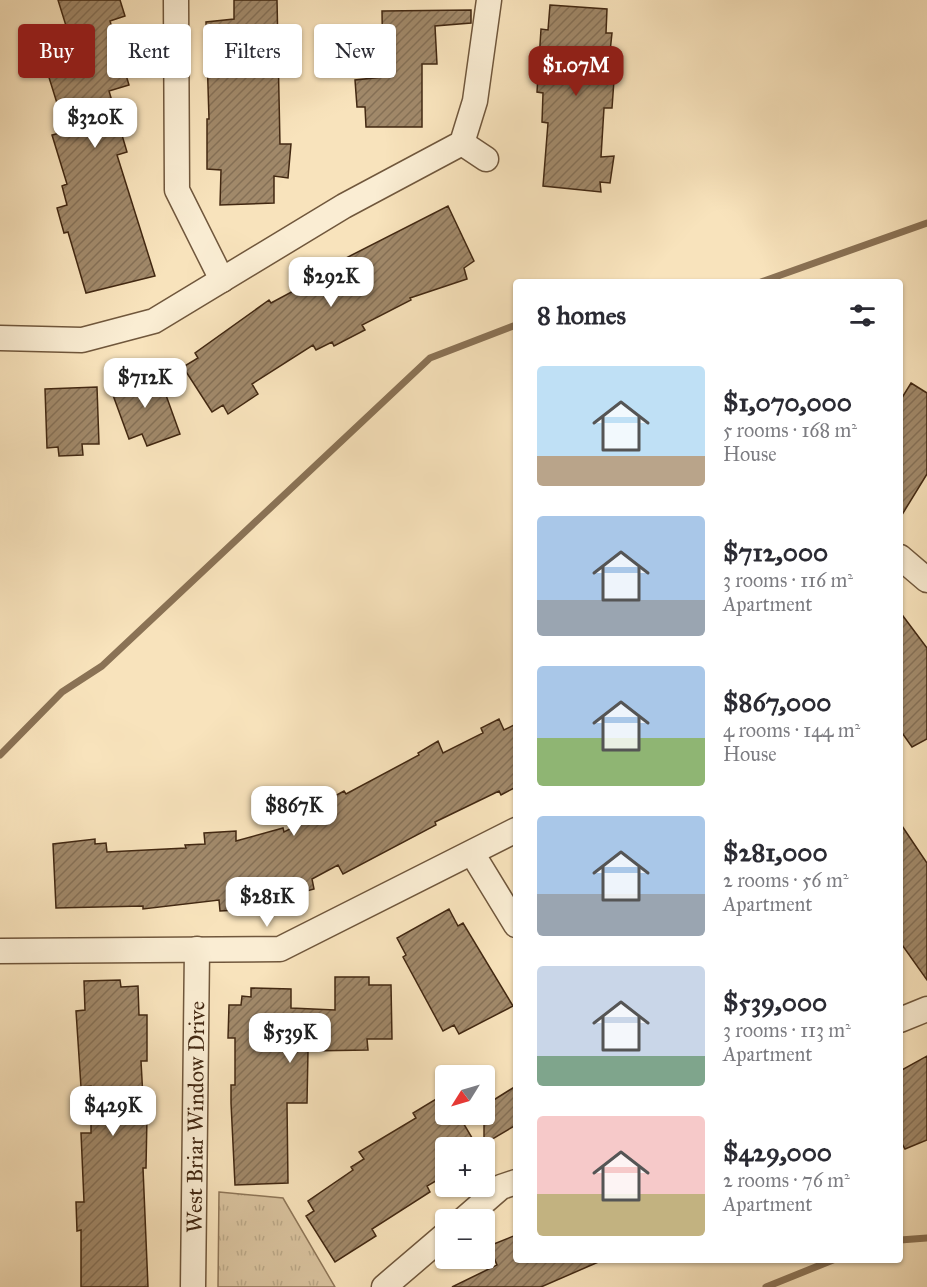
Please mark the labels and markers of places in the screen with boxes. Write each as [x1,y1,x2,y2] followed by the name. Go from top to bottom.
[527,46,625,97] pin: $1.07M
[53,98,137,149] pin: $320K
[289,257,373,308] pin: $292K
[103,358,187,409] pin: $712K
[252,786,336,837] pin: $867K
[225,877,309,928] pin: $281K
[248,1013,332,1064] pin: $539K
[71,1086,155,1137] pin: $429K

